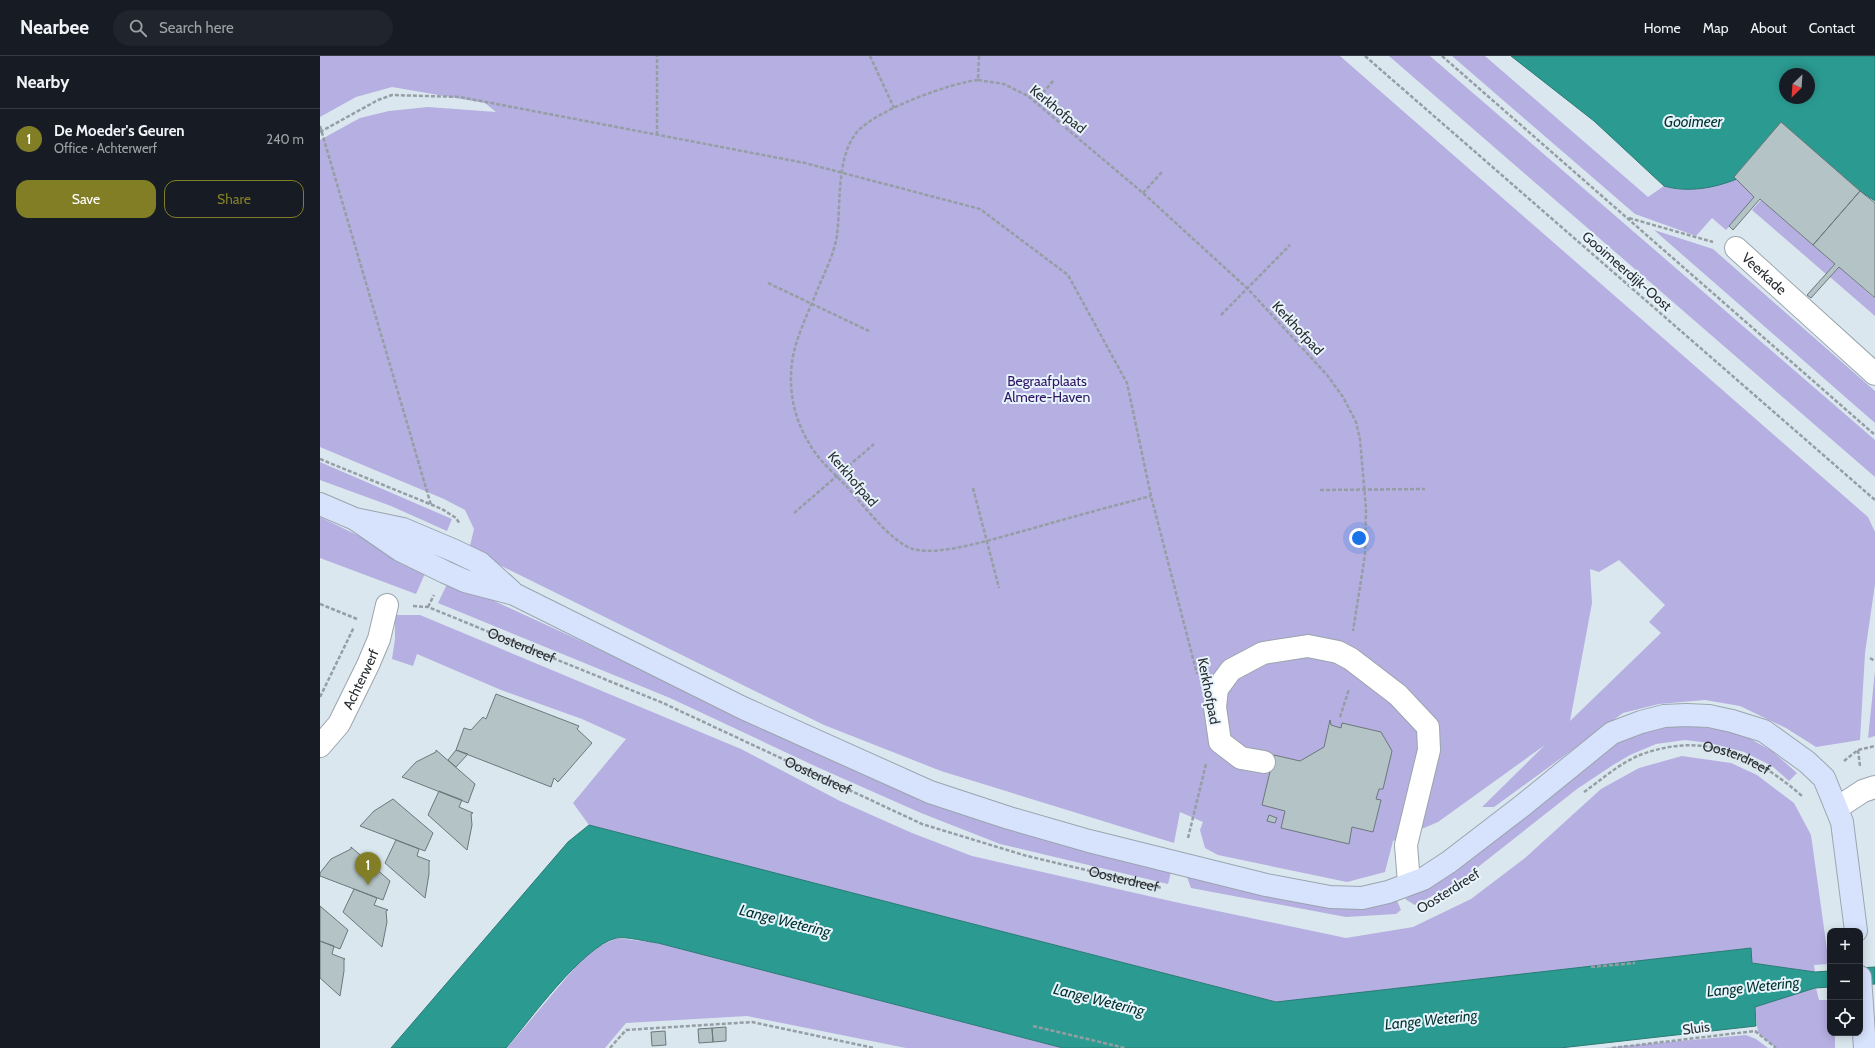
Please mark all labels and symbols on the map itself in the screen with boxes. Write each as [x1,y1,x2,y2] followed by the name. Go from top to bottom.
[1779,68,1815,104] north arrow
[1026,81,1090,137] street label: Kerkhofpad
[1664,113,1724,131] water label: Gooimeer
[1578,227,1676,315] street label: Gooimeerdijk-Oost
[1738,249,1790,298] street label: Veerkade
[1268,297,1328,359] street label: Kerkhofpad
[1004,372,1090,406] park label: Begraafplaats Almere-Haven
[824,448,882,510] street label: Kerkhofpad
[1349,528,1369,548] your location
[485,623,558,667] street label: Oosterdreef
[339,646,383,712] street label: Achterwerf
[1194,656,1224,726] street label: Kerkhofpad
[1702,737,1774,779] street label: Oosterdreef
[782,752,854,799] street label: Oosterdreef
[355,852,381,885] pin: 1
[1087,862,1161,896] street label: Oosterdreef
[1413,864,1483,918] street label: Oosterdreef
[738,901,833,941] water label: Lange Wetering
[1706,973,1801,1001] water label: Lange Wetering
[1052,980,1147,1020] water label: Lange Wetering
[1384,1006,1479,1034] water label: Lange Wetering
[1681,1017,1711,1039] street label: Sluis

